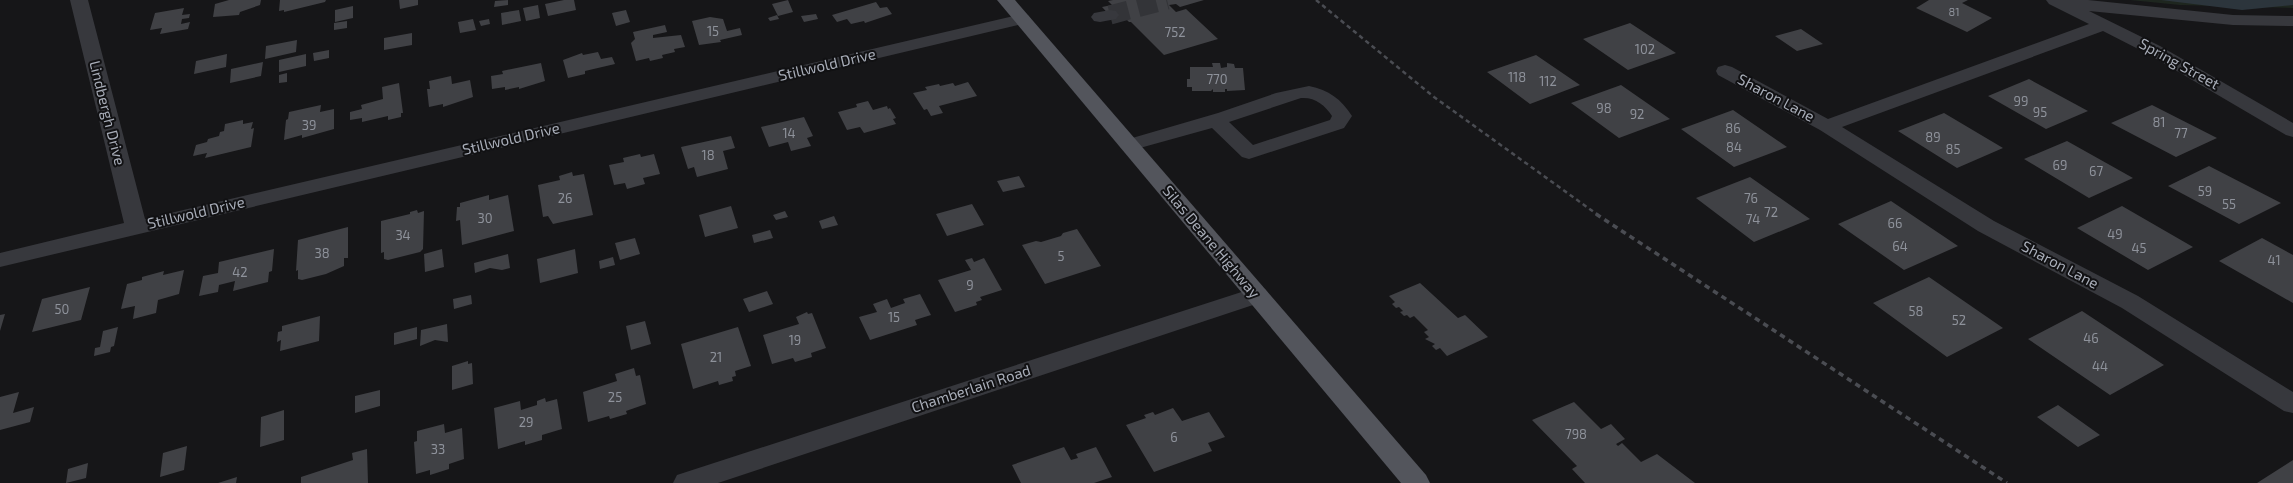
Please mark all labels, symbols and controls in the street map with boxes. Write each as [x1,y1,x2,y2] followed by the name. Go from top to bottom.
[1948,5,1960,18] house number: 81
[707,23,719,39] house number: 15
[1165,24,1185,40] house number: 752
[2136,34,2223,93] street label: Spring Street
[1635,41,1655,57] house number: 102
[776,44,877,84] street label: Stillwold Drive
[86,59,130,167] street label: Lindbergh Drive
[1508,69,1526,85] house number: 118
[1735,69,1818,125] street label: Sharon Lane
[1206,71,1228,87] house number: 770
[1539,73,1557,89] house number: 112
[2014,93,2028,109] house number: 99
[1596,100,1612,116] house number: 98
[2033,104,2047,120] house number: 95
[1630,106,1644,122] house number: 92
[2152,114,2166,130] house number: 81
[302,117,316,133] house number: 39
[460,118,561,158] street label: Stillwold Drive
[1725,120,1741,136] house number: 86
[782,125,796,141] house number: 14
[2174,125,2188,141] house number: 77
[1925,129,1941,145] house number: 89
[1726,139,1742,155] house number: 84
[1946,141,1960,157] house number: 85
[701,147,715,163] house number: 18
[2053,157,2067,173] house number: 69
[2089,163,2103,179] house number: 67
[1159,181,1264,301] street label: Silas Deane Highway
[2198,183,2212,199] house number: 59
[558,190,572,206] house number: 26
[1744,190,1758,206] house number: 76
[145,192,246,232] street label: Stillwold Drive
[2222,196,2236,212] house number: 55
[1764,204,1778,220] house number: 72
[477,210,493,226] house number: 30
[1746,211,1760,227] house number: 74
[1888,215,1902,231] house number: 66
[2107,226,2123,242] house number: 49
[395,227,411,243] house number: 34
[2019,236,2102,292] street label: Sharon Lane
[1892,238,1908,254] house number: 64
[2132,240,2147,256] house number: 45
[314,245,330,261] house number: 38
[1058,248,1065,264] house number: 5
[2267,252,2281,268] house number: 41
[232,264,248,280] house number: 42
[966,277,974,293] house number: 9
[55,301,69,317] house number: 50
[1909,303,1923,319] house number: 58
[888,309,900,325] house number: 15
[1952,312,1966,328] house number: 52
[2083,330,2099,346] house number: 46
[789,332,801,348] house number: 19
[710,349,722,365] house number: 21
[2092,358,2108,374] house number: 44
[909,360,1033,416] street label: Chamberlain Road
[608,389,622,405] house number: 25
[519,414,533,430] house number: 29
[1565,426,1587,442] house number: 798
[1170,429,1178,445] house number: 6
[431,441,445,457] house number: 33

